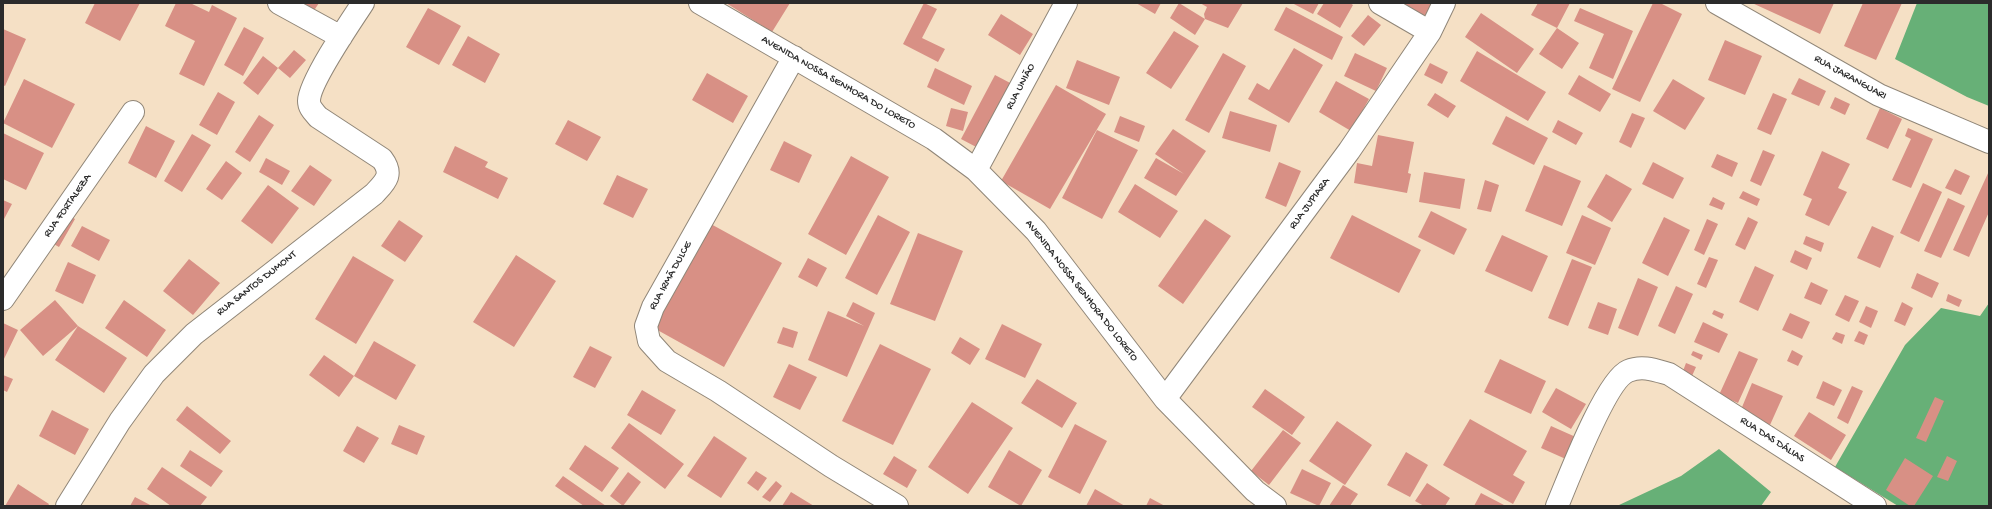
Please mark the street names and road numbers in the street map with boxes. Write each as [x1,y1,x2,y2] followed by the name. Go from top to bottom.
[758,33,918,133] street label: AVENIDA NOSSA SENHORA DO LORETO
[1811,53,1889,103] street label: RUA JARANGUARI
[1003,62,1039,112] street label: RUA UNIÃO
[41,172,95,240] street label: RUA FORTALEZA
[1287,176,1333,232] street label: RUA JUPIARA
[1022,218,1140,364] street label: AVENIDA NOSSA SENHORA DO LORETO
[647,239,695,313] street label: RUA IRMÃ DULCE
[214,249,300,319] street label: RUA SANTOS DUMONT
[1737,414,1807,466] street label: RUA DAS DÁLIAS

